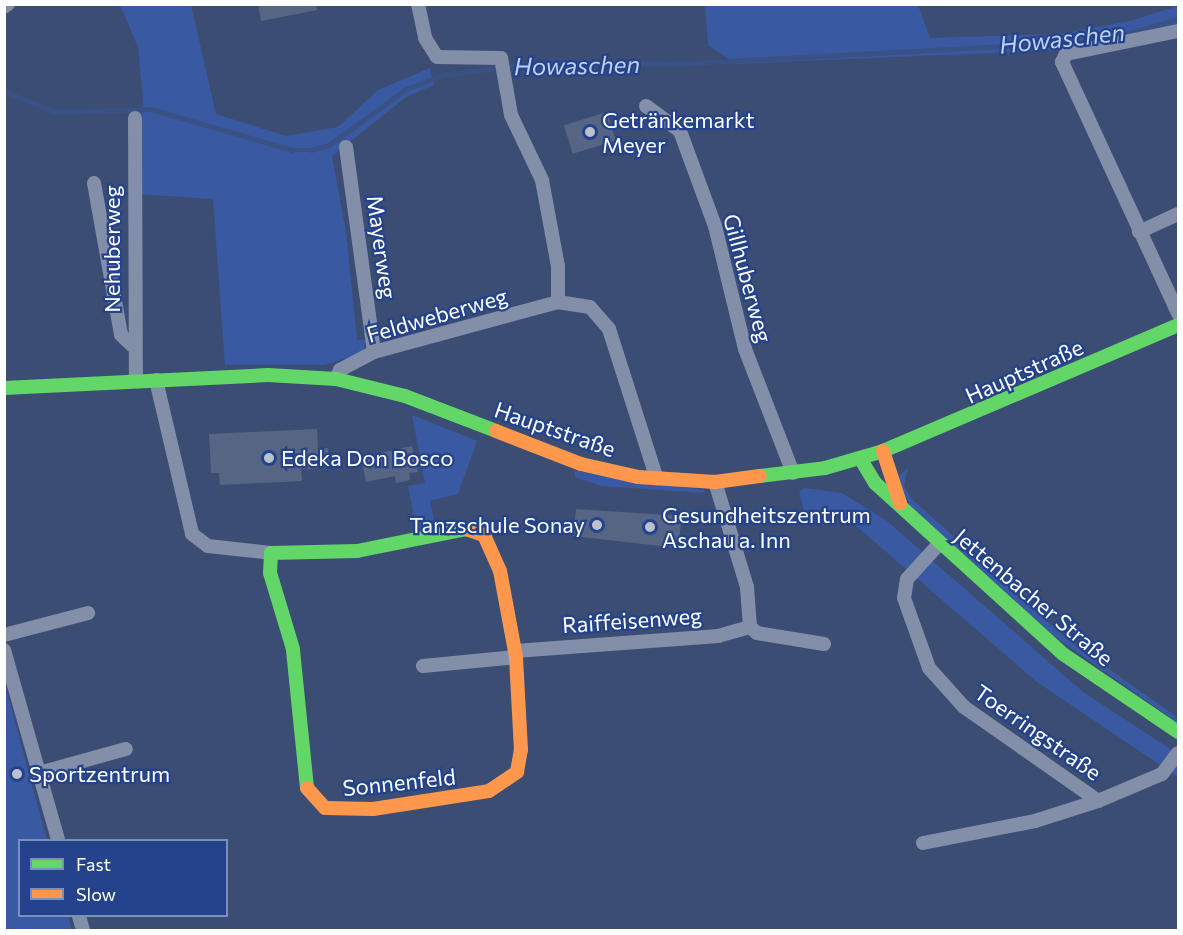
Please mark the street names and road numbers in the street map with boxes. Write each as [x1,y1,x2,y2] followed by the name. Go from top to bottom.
[99,185,125,313] street label: Nehuberweg
[362,194,402,300] street label: Mayerweg
[718,211,778,345] street label: Gillhuberweg
[364,282,510,348] street label: Feldweberweg
[961,333,1087,409] street label: Hauptstraße
[491,396,619,462] street label: Hauptstraße
[949,523,1119,671] street label: Jettenbacher Straße
[561,602,703,638] street label: Raiffeisenweg
[969,678,1107,786] street label: Toerringstraße
[341,763,457,801] street label: Sonnenfeld

